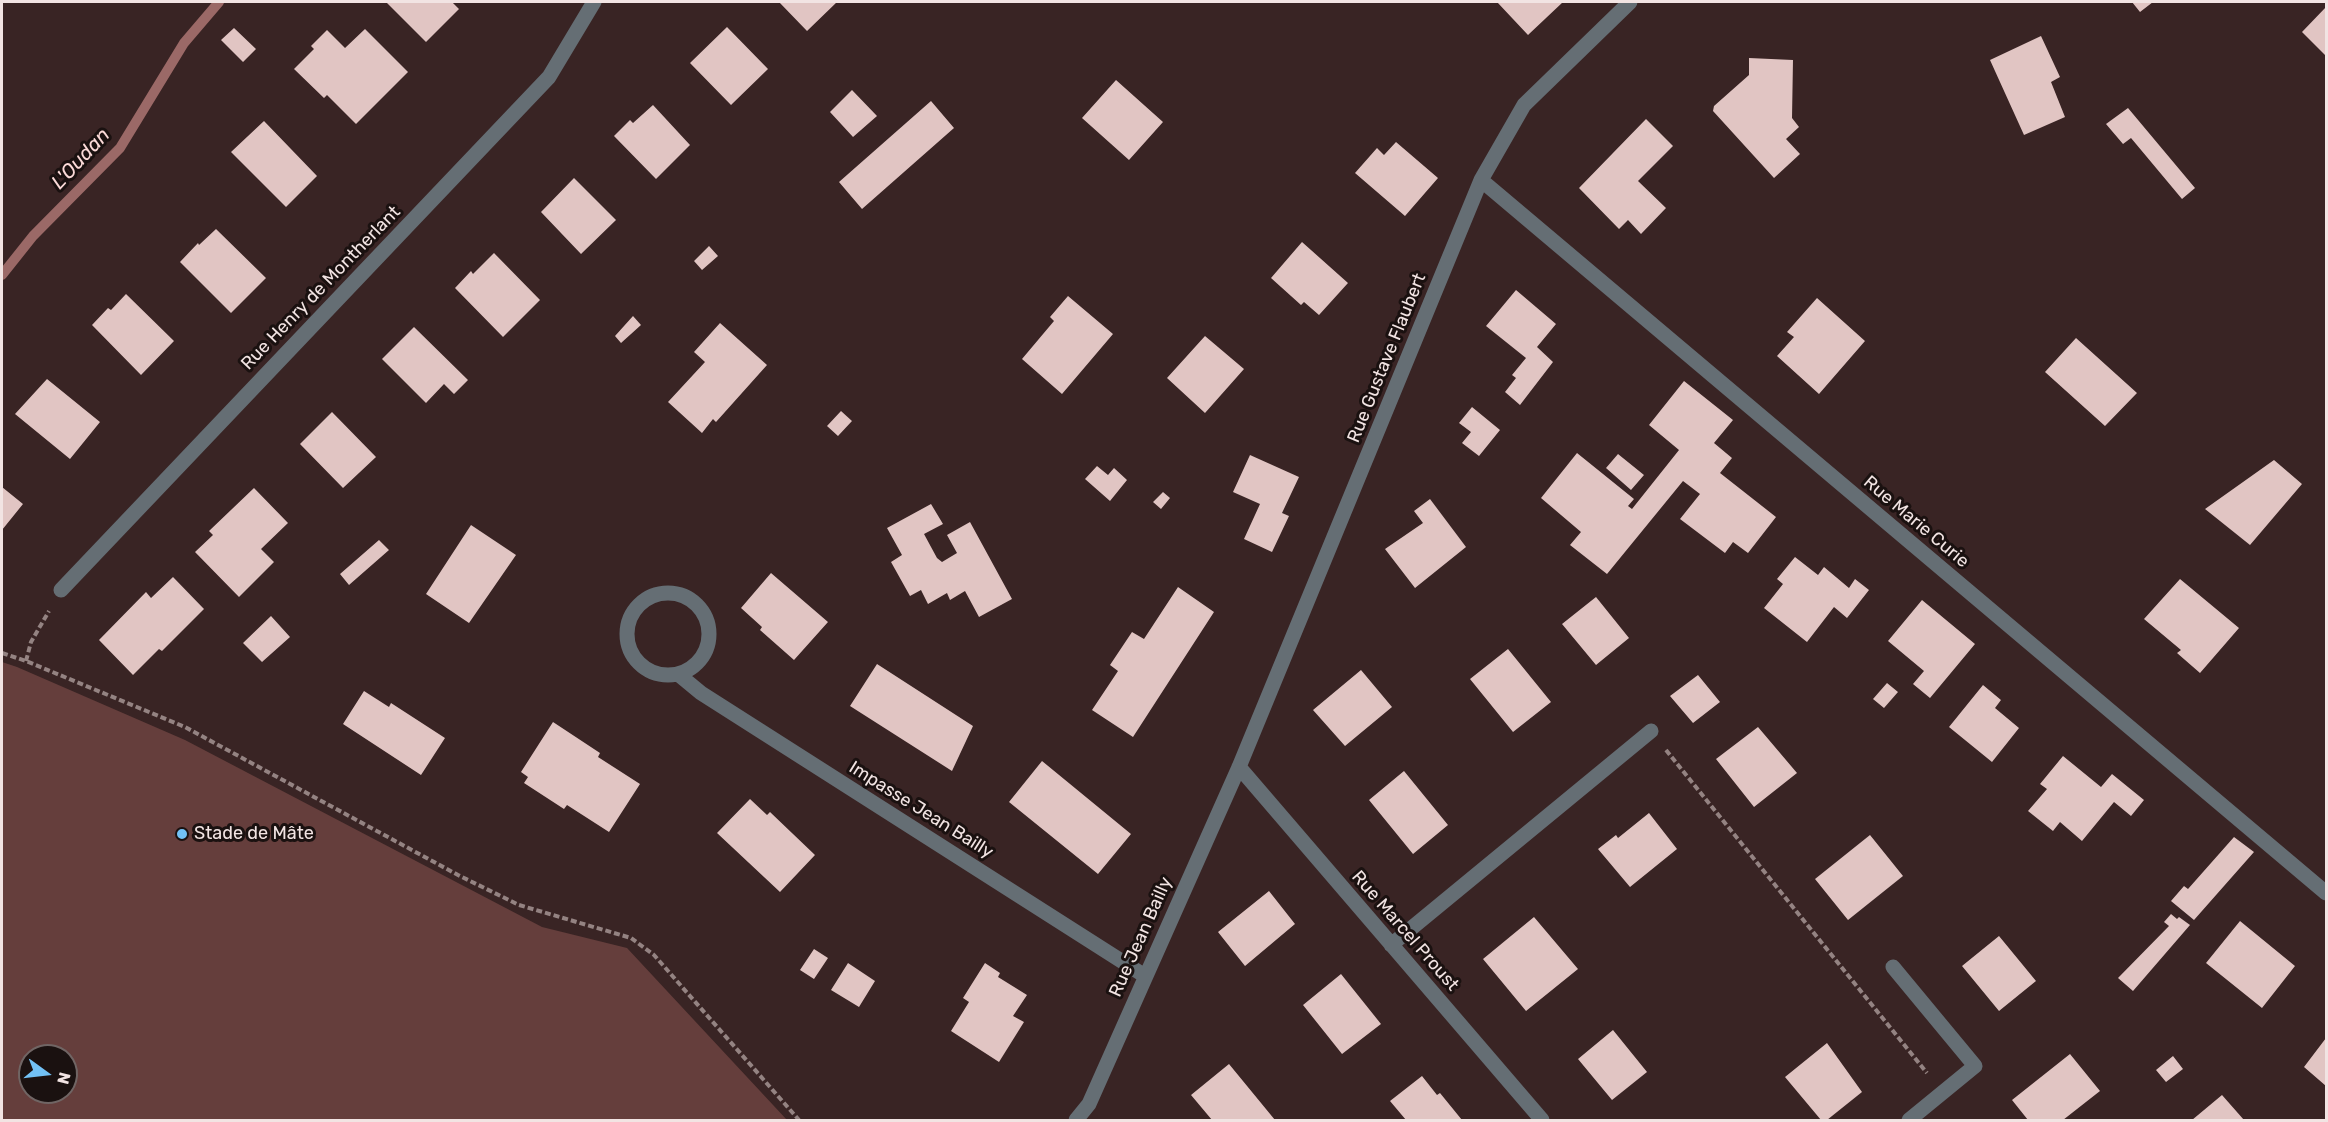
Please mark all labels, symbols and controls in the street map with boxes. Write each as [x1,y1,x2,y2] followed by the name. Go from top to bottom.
[47,124,115,194] water label: L'Oudan
[237,201,405,375] street label: Rue Henry de Montherlant
[1343,270,1431,446] street label: Rue Gustave Flaubert
[1859,472,1973,572] street label: Rue Marie Curie
[845,757,997,863] street label: Impasse Jean Bailly
[194,823,314,845] place label: Stade de Mâte
[175,827,189,841] marker: Stade de Mâte
[1347,866,1463,996] street label: Rue Marcel Proust
[1105,874,1177,1000] street label: Rue Jean Bailly
[18,1044,78,1104] north arrow
[53,1070,75,1086] text: N

